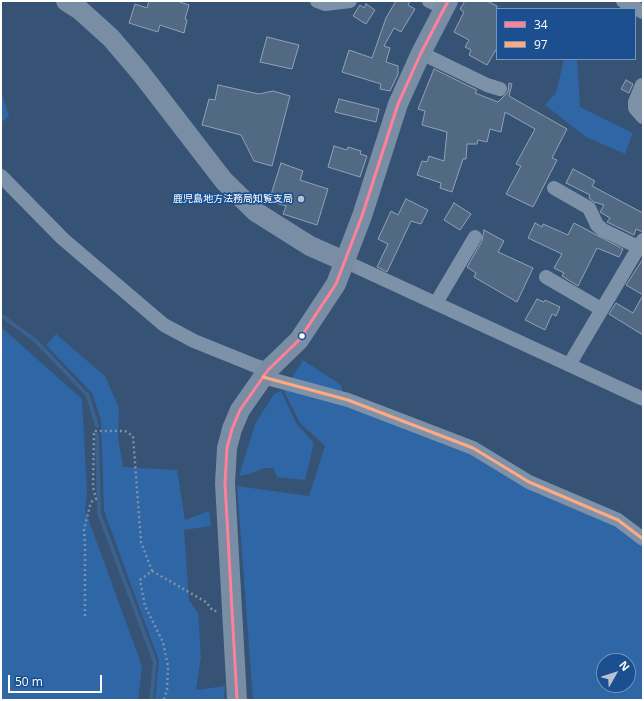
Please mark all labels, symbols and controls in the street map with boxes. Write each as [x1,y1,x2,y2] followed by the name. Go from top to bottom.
[496,8,636,60] legend
[534,16,548,33] text: 34
[534,36,548,53] text: 97
[173,193,293,205] place label: 鹿児島地方法務局知覧支局
[296,194,306,204] marker: 鹿児島地方法務局知覧支局
[297,331,307,341] unlabelled marker
[596,653,636,693] north arrow
[616,658,634,674] text: N
[10,667,104,693] scale bar
[15,673,43,690] text: 50 m

